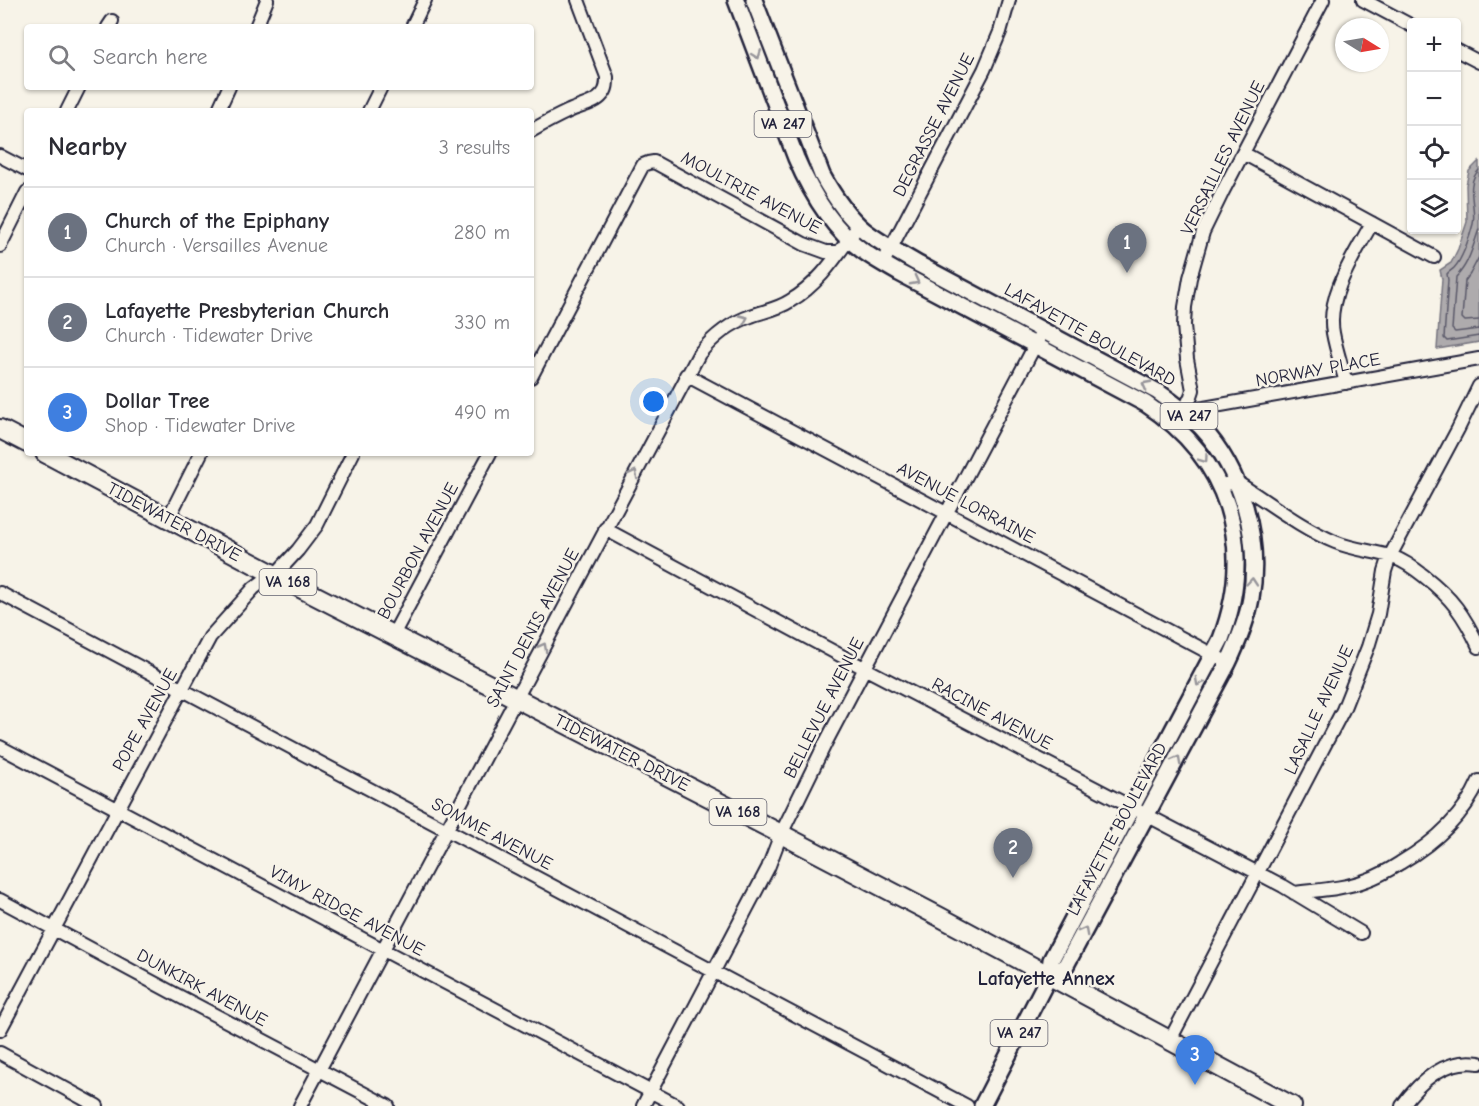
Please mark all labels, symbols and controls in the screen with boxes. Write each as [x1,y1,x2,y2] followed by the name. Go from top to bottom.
[1335,18,1389,72] north arrow
[1407,18,1461,234] map controls
[1407,18,1461,72] button: +
[24,24,534,90] search box
[45,41,78,74] icon: search
[93,44,208,70] text: Search here
[750,49,762,60] one-way arrow
[889,50,979,200] street label: DEGRASSE AVENUE
[1407,72,1461,126] button: −
[1177,77,1269,238] street label: VERSAILLES AVENUE
[754,111,812,137] road number: VA 247
[1407,126,1461,180] button: locate
[48,132,127,162] text: Nearby
[439,136,510,159] text: 3 results
[677,147,825,239] street label: MOULTRIE AVENUE
[1407,180,1461,234] button: layers
[105,208,329,234] text: Church of the Epiphany
[64,221,71,244] text: 1
[454,221,510,244] text: 280 m
[1108,224,1146,273] pin: 1
[105,234,328,257] text: Church · Versailles Avenue
[909,274,920,285] one-way arrow
[1001,279,1179,391] street label: LAFAYETTE BOULEVARD
[105,298,389,324] text: Lafayette Presbyterian Church
[63,311,72,334] text: 2
[454,311,510,334] text: 330 m
[738,314,749,326] one-way arrow
[105,324,313,347] text: Church · Tidewater Drive
[1254,349,1382,391] street label: NORWAY PLACE
[1142,381,1152,392] one-way arrow
[639,387,668,416] your location
[105,388,210,414] text: Dollar Tree
[63,401,72,424] text: 3
[454,401,510,424] text: 490 m
[1160,403,1218,429] road number: VA 247
[105,414,295,437] text: Shop · Tidewater Drive
[1197,453,1208,464] one-way arrow
[894,458,1039,548] street label: AVENUE LORRAINE
[627,470,638,481] one-way arrow
[103,478,245,566] street label: TIDEWATER DRIVE
[373,479,463,623] street label: BOURBON AVENUE
[482,545,584,711] street label: SAINT DENIS AVENUE
[260,569,316,595] road number: VA 168
[1245,577,1258,586] one-way arrow
[779,634,869,782] street label: BELLEVUE AVENUE
[1280,642,1358,778] street label: LASALLE AVENUE
[536,643,547,653] one-way arrow
[108,665,182,775] street label: POPE AVENUE
[928,673,1056,755] street label: RACINE AVENUE
[1195,676,1206,686] one-way arrow
[551,710,693,796] street label: TIDEWATER DRIVE
[1063,739,1171,919] street label: LAFAYETTE BOULEVARD
[1169,755,1181,766] one-way arrow
[428,793,556,875] street label: SOMME AVENUE
[710,799,766,825] road number: VA 168
[994,828,1032,878] pin: 2
[266,861,428,961] street label: VIMY RIDGE AVENUE
[1077,927,1088,937] one-way arrow
[133,945,271,1031] street label: DUNKIRK AVENUE
[977,967,1115,990] district label: Lafayette Annex
[990,1020,1048,1046] road number: VA 247
[1176,1036,1214,1085] pin: 3

